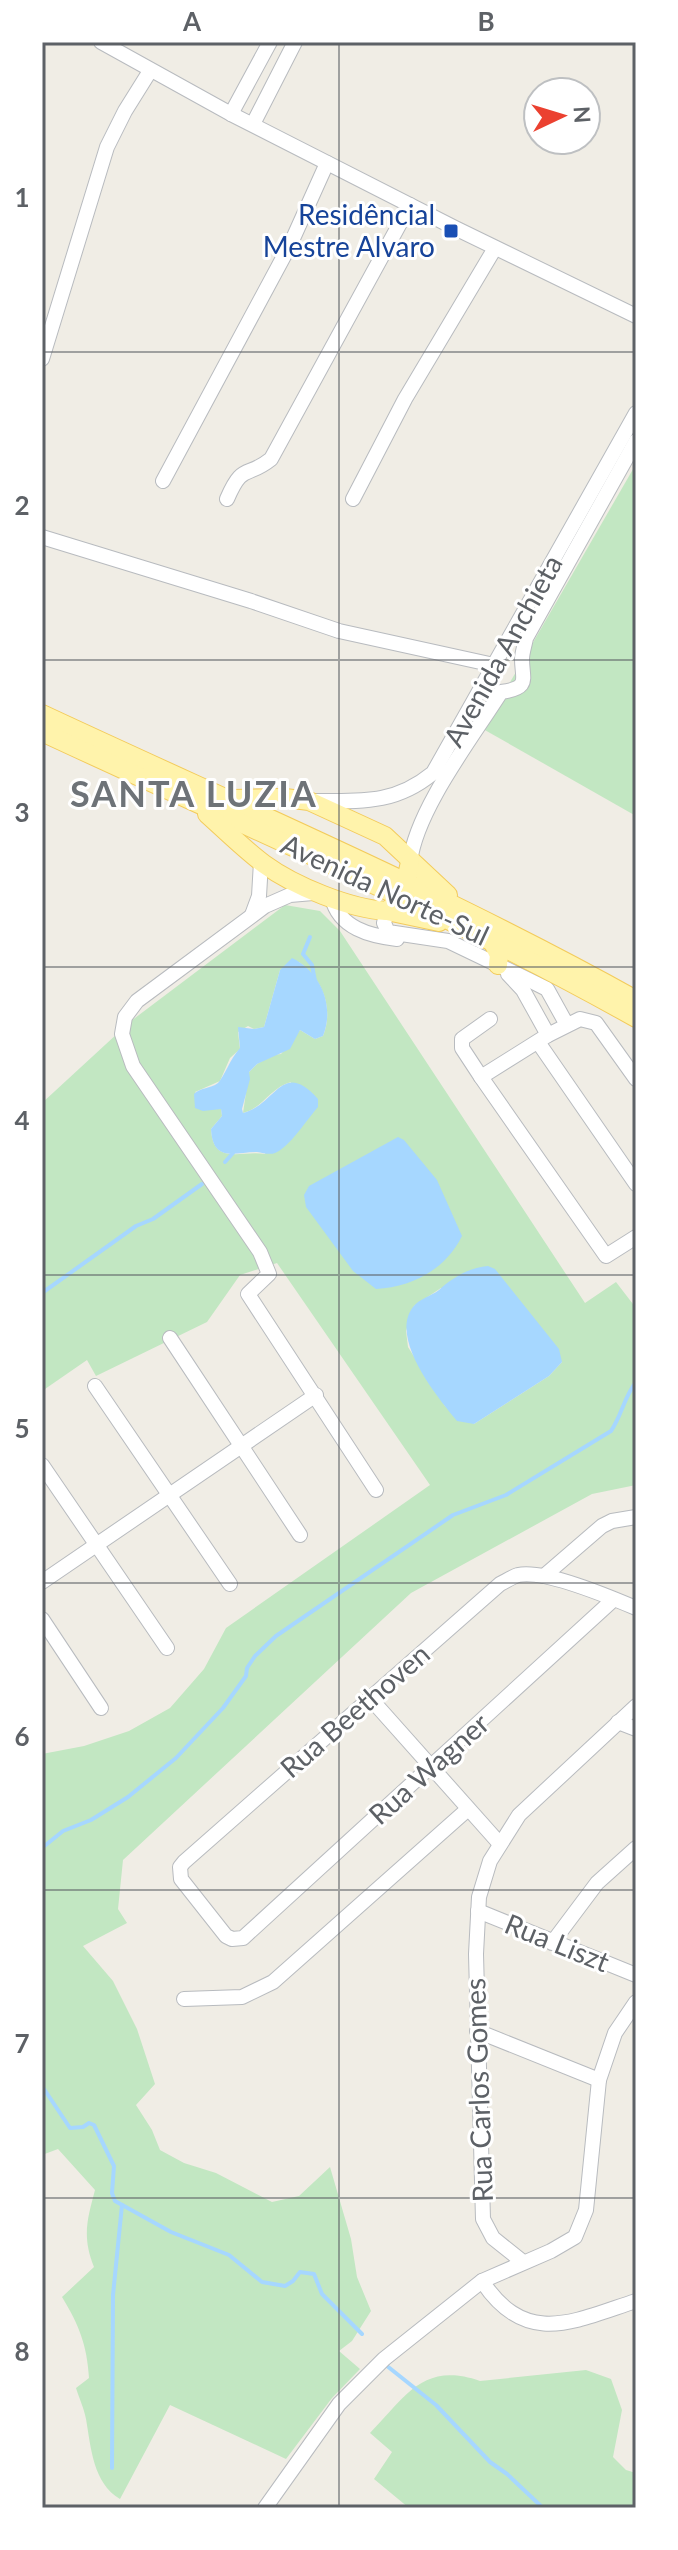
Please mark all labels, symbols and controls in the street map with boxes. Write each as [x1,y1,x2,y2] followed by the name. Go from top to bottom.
[182,5,202,37] text: A
[477,5,495,37] text: B
[522,76,602,156] north arrow
[568,105,597,124] text: N
[14,181,30,213] text: 1
[263,197,435,263] place label: Residêncial Mestre Alvaro
[442,222,460,240] marker: Residêncial Mestre Alvaro
[14,489,30,521] text: 2
[435,549,569,752] street label: Avenida Anchieta
[70,771,318,815] district label: SANTA LUZIA
[14,796,30,828] text: 3
[276,826,495,952] street label: Avenida Norte-Sul
[14,1104,30,1136] text: 4
[14,1412,30,1444] text: 5
[273,1636,436,1784] street label: Rua Beethoven
[361,1706,495,1831] street label: Rua Wagner
[14,1720,30,1752] text: 6
[500,1906,615,1978] street label: Rua Liszt
[457,1977,499,2203] street label: Rua Carlos Gomes
[14,2027,30,2059] text: 7
[14,2335,30,2367] text: 8

